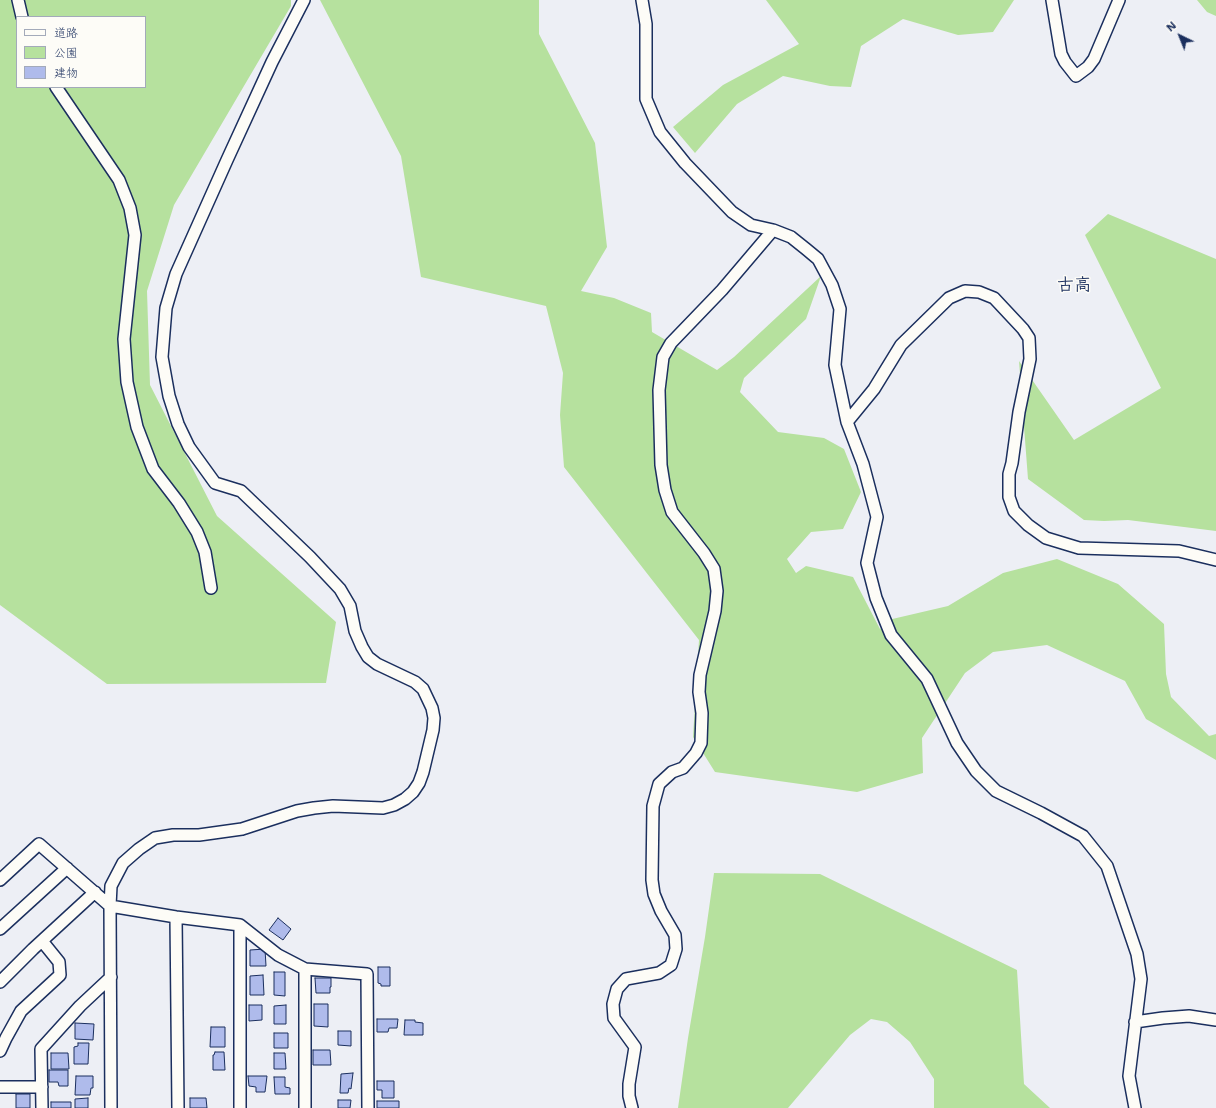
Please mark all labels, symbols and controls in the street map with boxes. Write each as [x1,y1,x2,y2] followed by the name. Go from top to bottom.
[16,16,146,88] legend
[1160,16,1200,56] north arrow
[1163,18,1180,35] text: N
[54,25,78,41] text: 道路
[54,45,78,61] text: 公園
[54,65,78,81] text: 建物
[1057,276,1091,296] district label: 古高

